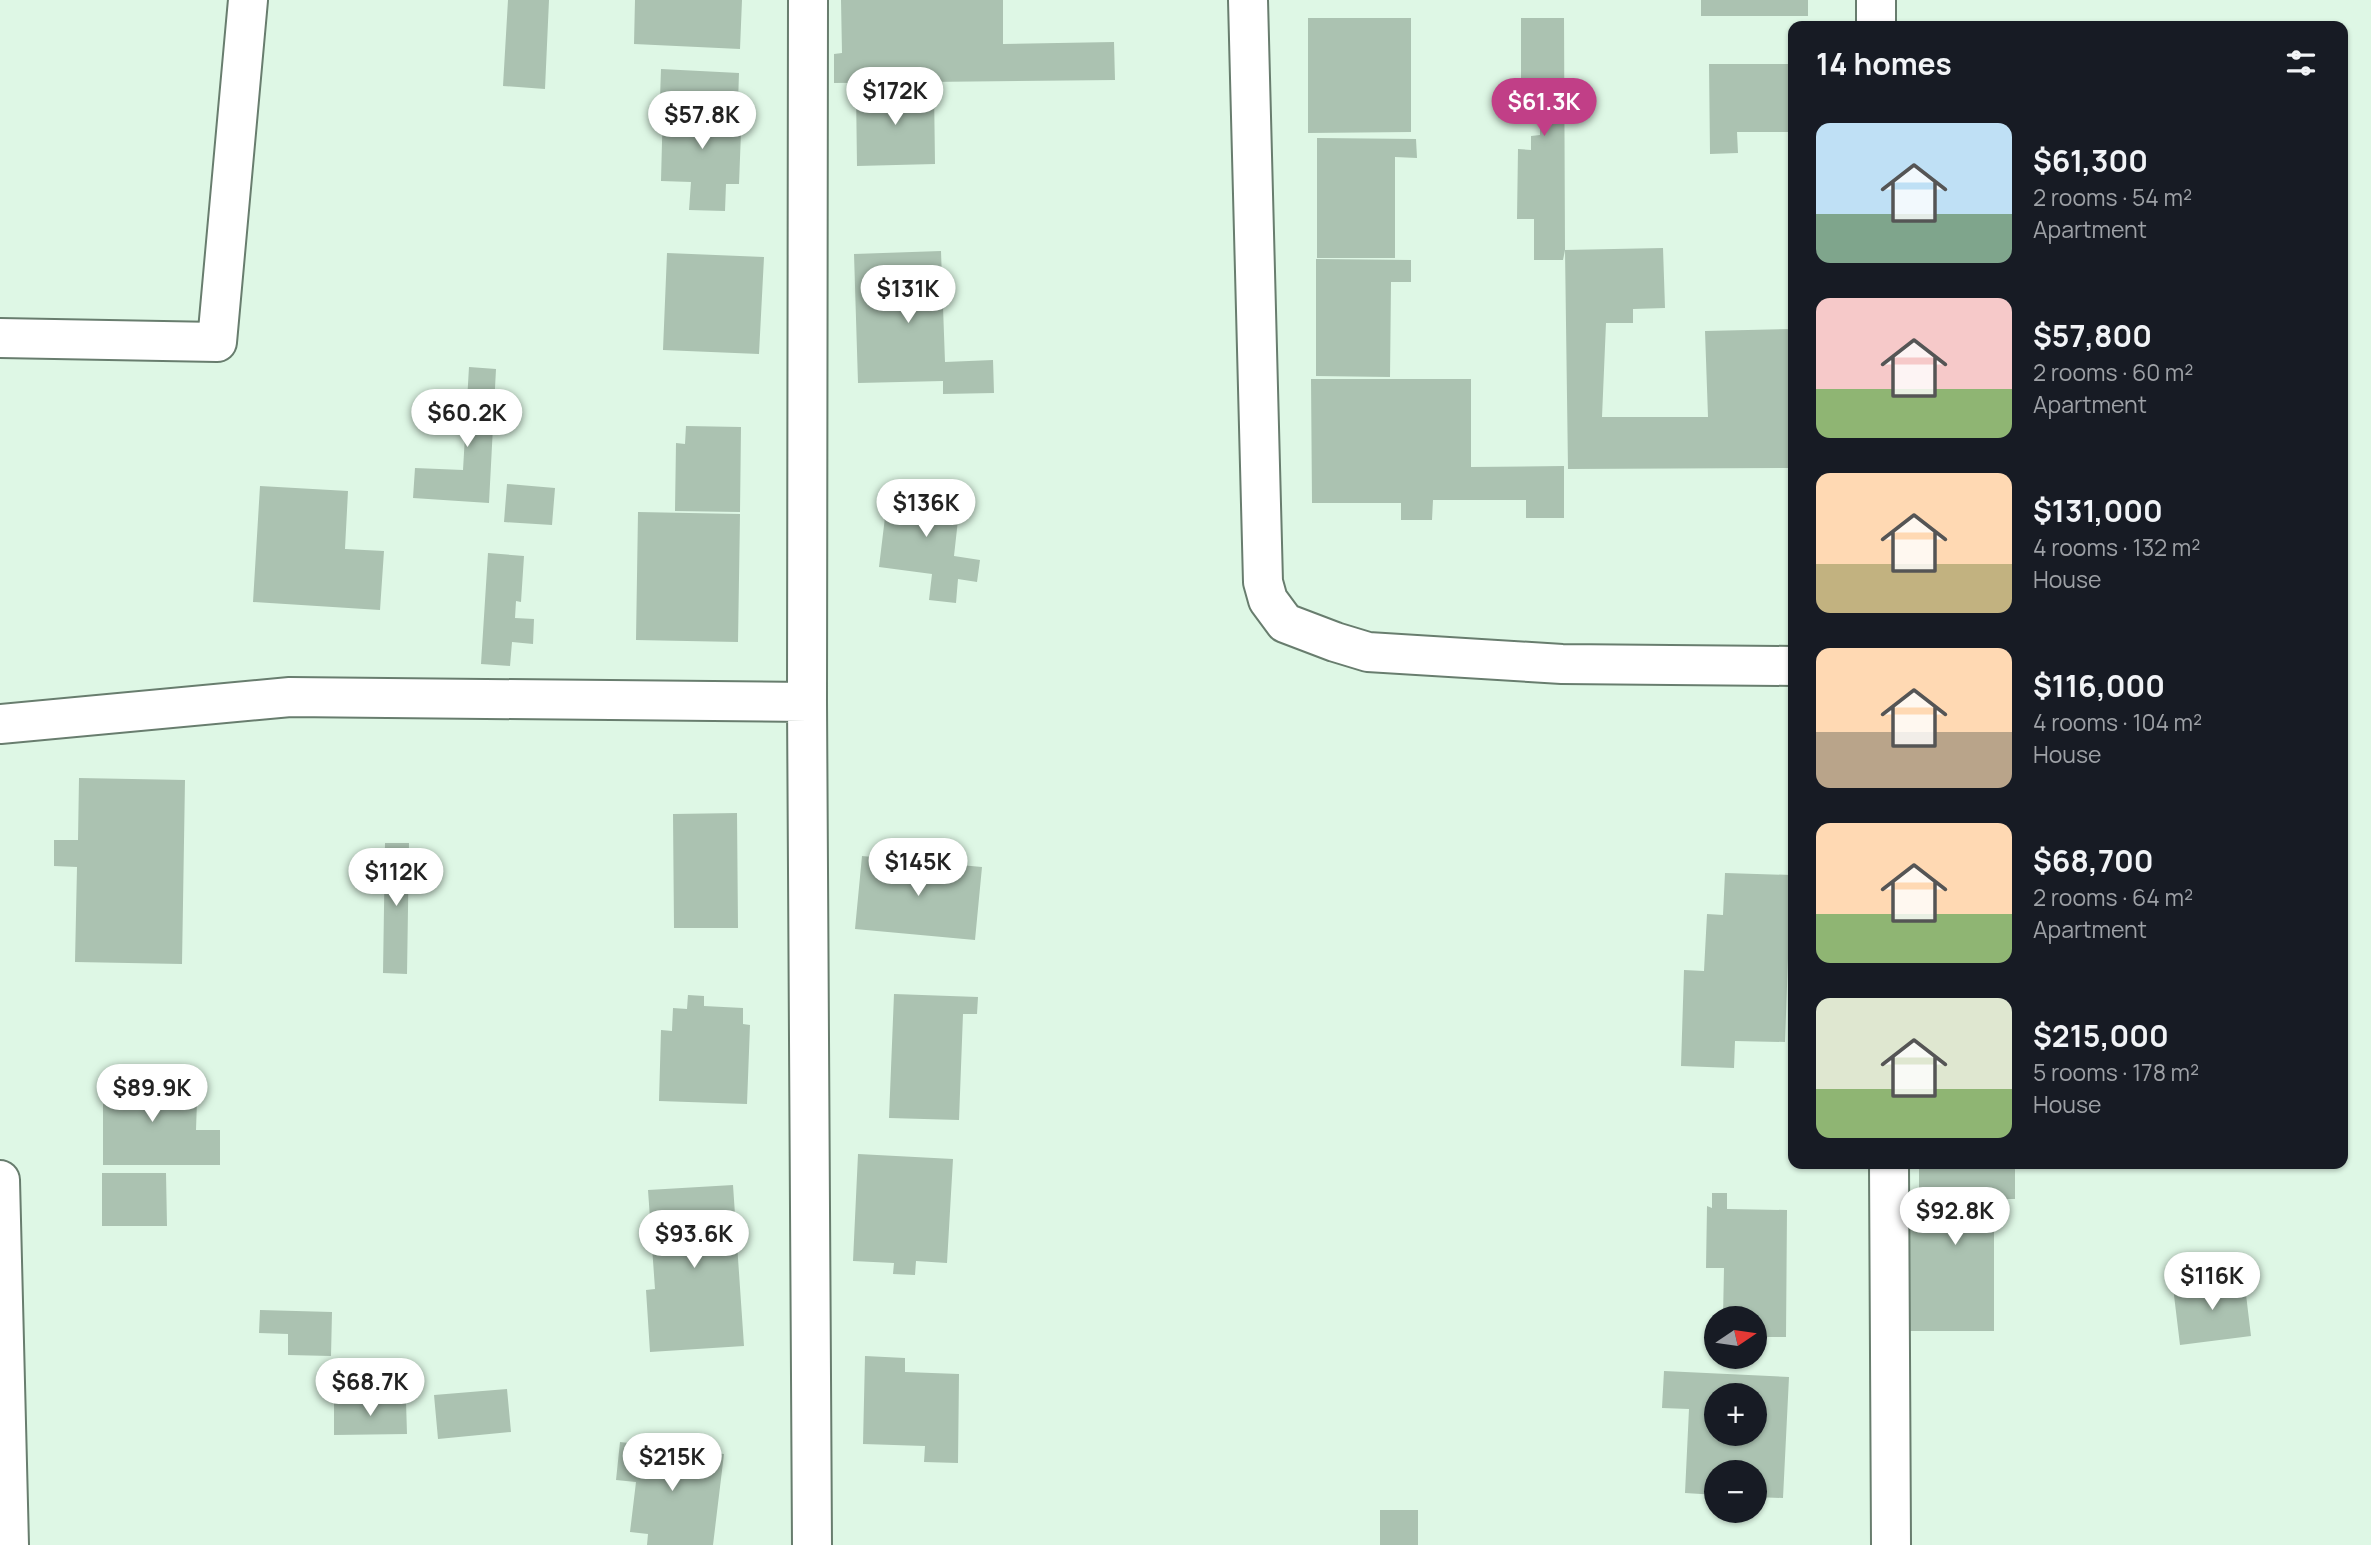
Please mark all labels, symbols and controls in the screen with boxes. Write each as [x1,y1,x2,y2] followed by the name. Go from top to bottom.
[1816,43,1952,84] text: 14 homes
[2282,44,2320,82] icon: filters
[846,68,944,127] pin: $172K
[862,74,928,106] text: $172K
[1487,78,1601,138] pin: $61.3K
[1508,85,1580,117] text: $61.3K
[645,92,759,151] pin: $57.8K
[664,98,740,130] text: $57.8K
[2033,140,2148,181] text: $61,300
[1872,151,1956,235] icon: home
[2033,181,2192,213] text: 2 rooms · 54 m²
[2033,213,2147,245] text: Apartment
[859,266,957,325] pin: $131K
[877,272,939,304] text: $131K
[2033,315,2152,356] text: $57,800
[1872,326,1956,410] icon: home
[2033,356,2194,388] text: 2 rooms · 60 m²
[2033,388,2147,420] text: Apartment
[410,390,524,449] pin: $60.2K
[427,396,507,428] text: $60.2K
[877,480,975,539] pin: $136K
[892,486,960,518] text: $136K
[2033,490,2163,531] text: $131,000
[1872,501,1956,585] icon: home
[2033,531,2201,563] text: 4 rooms · 132 m²
[2033,563,2102,595] text: House
[2033,665,2165,706] text: $116,000
[1872,676,1956,760] icon: home
[2033,706,2202,738] text: 4 rooms · 104 m²
[2033,738,2102,770] text: House
[869,838,967,898] pin: $145K
[2033,840,2153,881] text: $68,700
[885,845,951,877] text: $145K
[347,848,445,908] pin: $112K
[1872,851,1956,935] icon: home
[364,855,428,887] text: $112K
[2033,881,2193,913] text: 2 rooms · 64 m²
[2033,913,2147,945] text: Apartment
[2033,1015,2169,1056] text: $215,000
[1872,1026,1956,1110] icon: home
[2033,1056,2199,1088] text: 5 rooms · 178 m²
[95,1064,209,1124] pin: $89.9K
[113,1071,191,1103] text: $89.9K
[2033,1088,2102,1120] text: House
[1898,1188,2012,1247] pin: $92.8K
[1916,1194,1994,1226] text: $92.8K
[637,1210,751,1270] pin: $93.6K
[655,1217,733,1249] text: $93.6K
[2163,1252,2261,1312] pin: $116K
[2180,1259,2244,1291] text: $116K
[1704,1306,1768,1368] north arrow
[1704,1306,1767,1523] map controls
[313,1358,427,1418] pin: $68.7K
[332,1365,408,1397] text: $68.7K
[1704,1383,1767,1446] button: +
[623,1434,721,1493] pin: $215K
[639,1440,705,1472] text: $215K
[1704,1460,1767,1523] button: −

